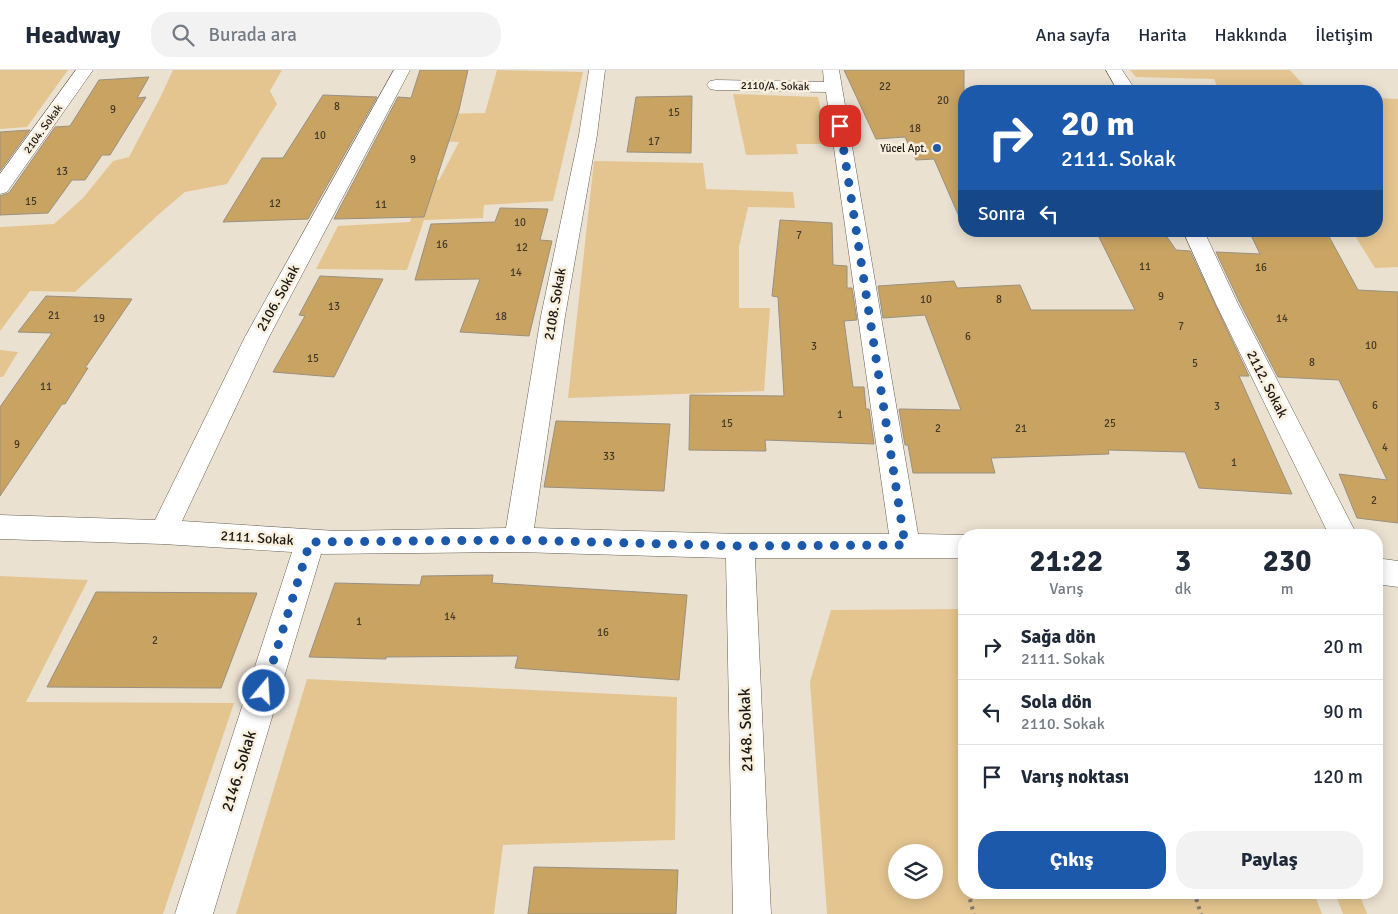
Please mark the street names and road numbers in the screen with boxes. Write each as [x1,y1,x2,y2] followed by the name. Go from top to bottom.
[741,79,810,93] street label: 2110/A. Sokak
[21,102,65,156] street label: 2104. Sokak
[253,262,303,334] street label: 2106. Sokak
[540,266,570,342] street label: 2108. Sokak
[1243,348,1291,420] street label: 2112. Sokak
[220,527,294,549] street label: 2111. Sokak
[735,688,757,772] street label: 2148. Sokak
[217,728,261,814] street label: 2146. Sokak

